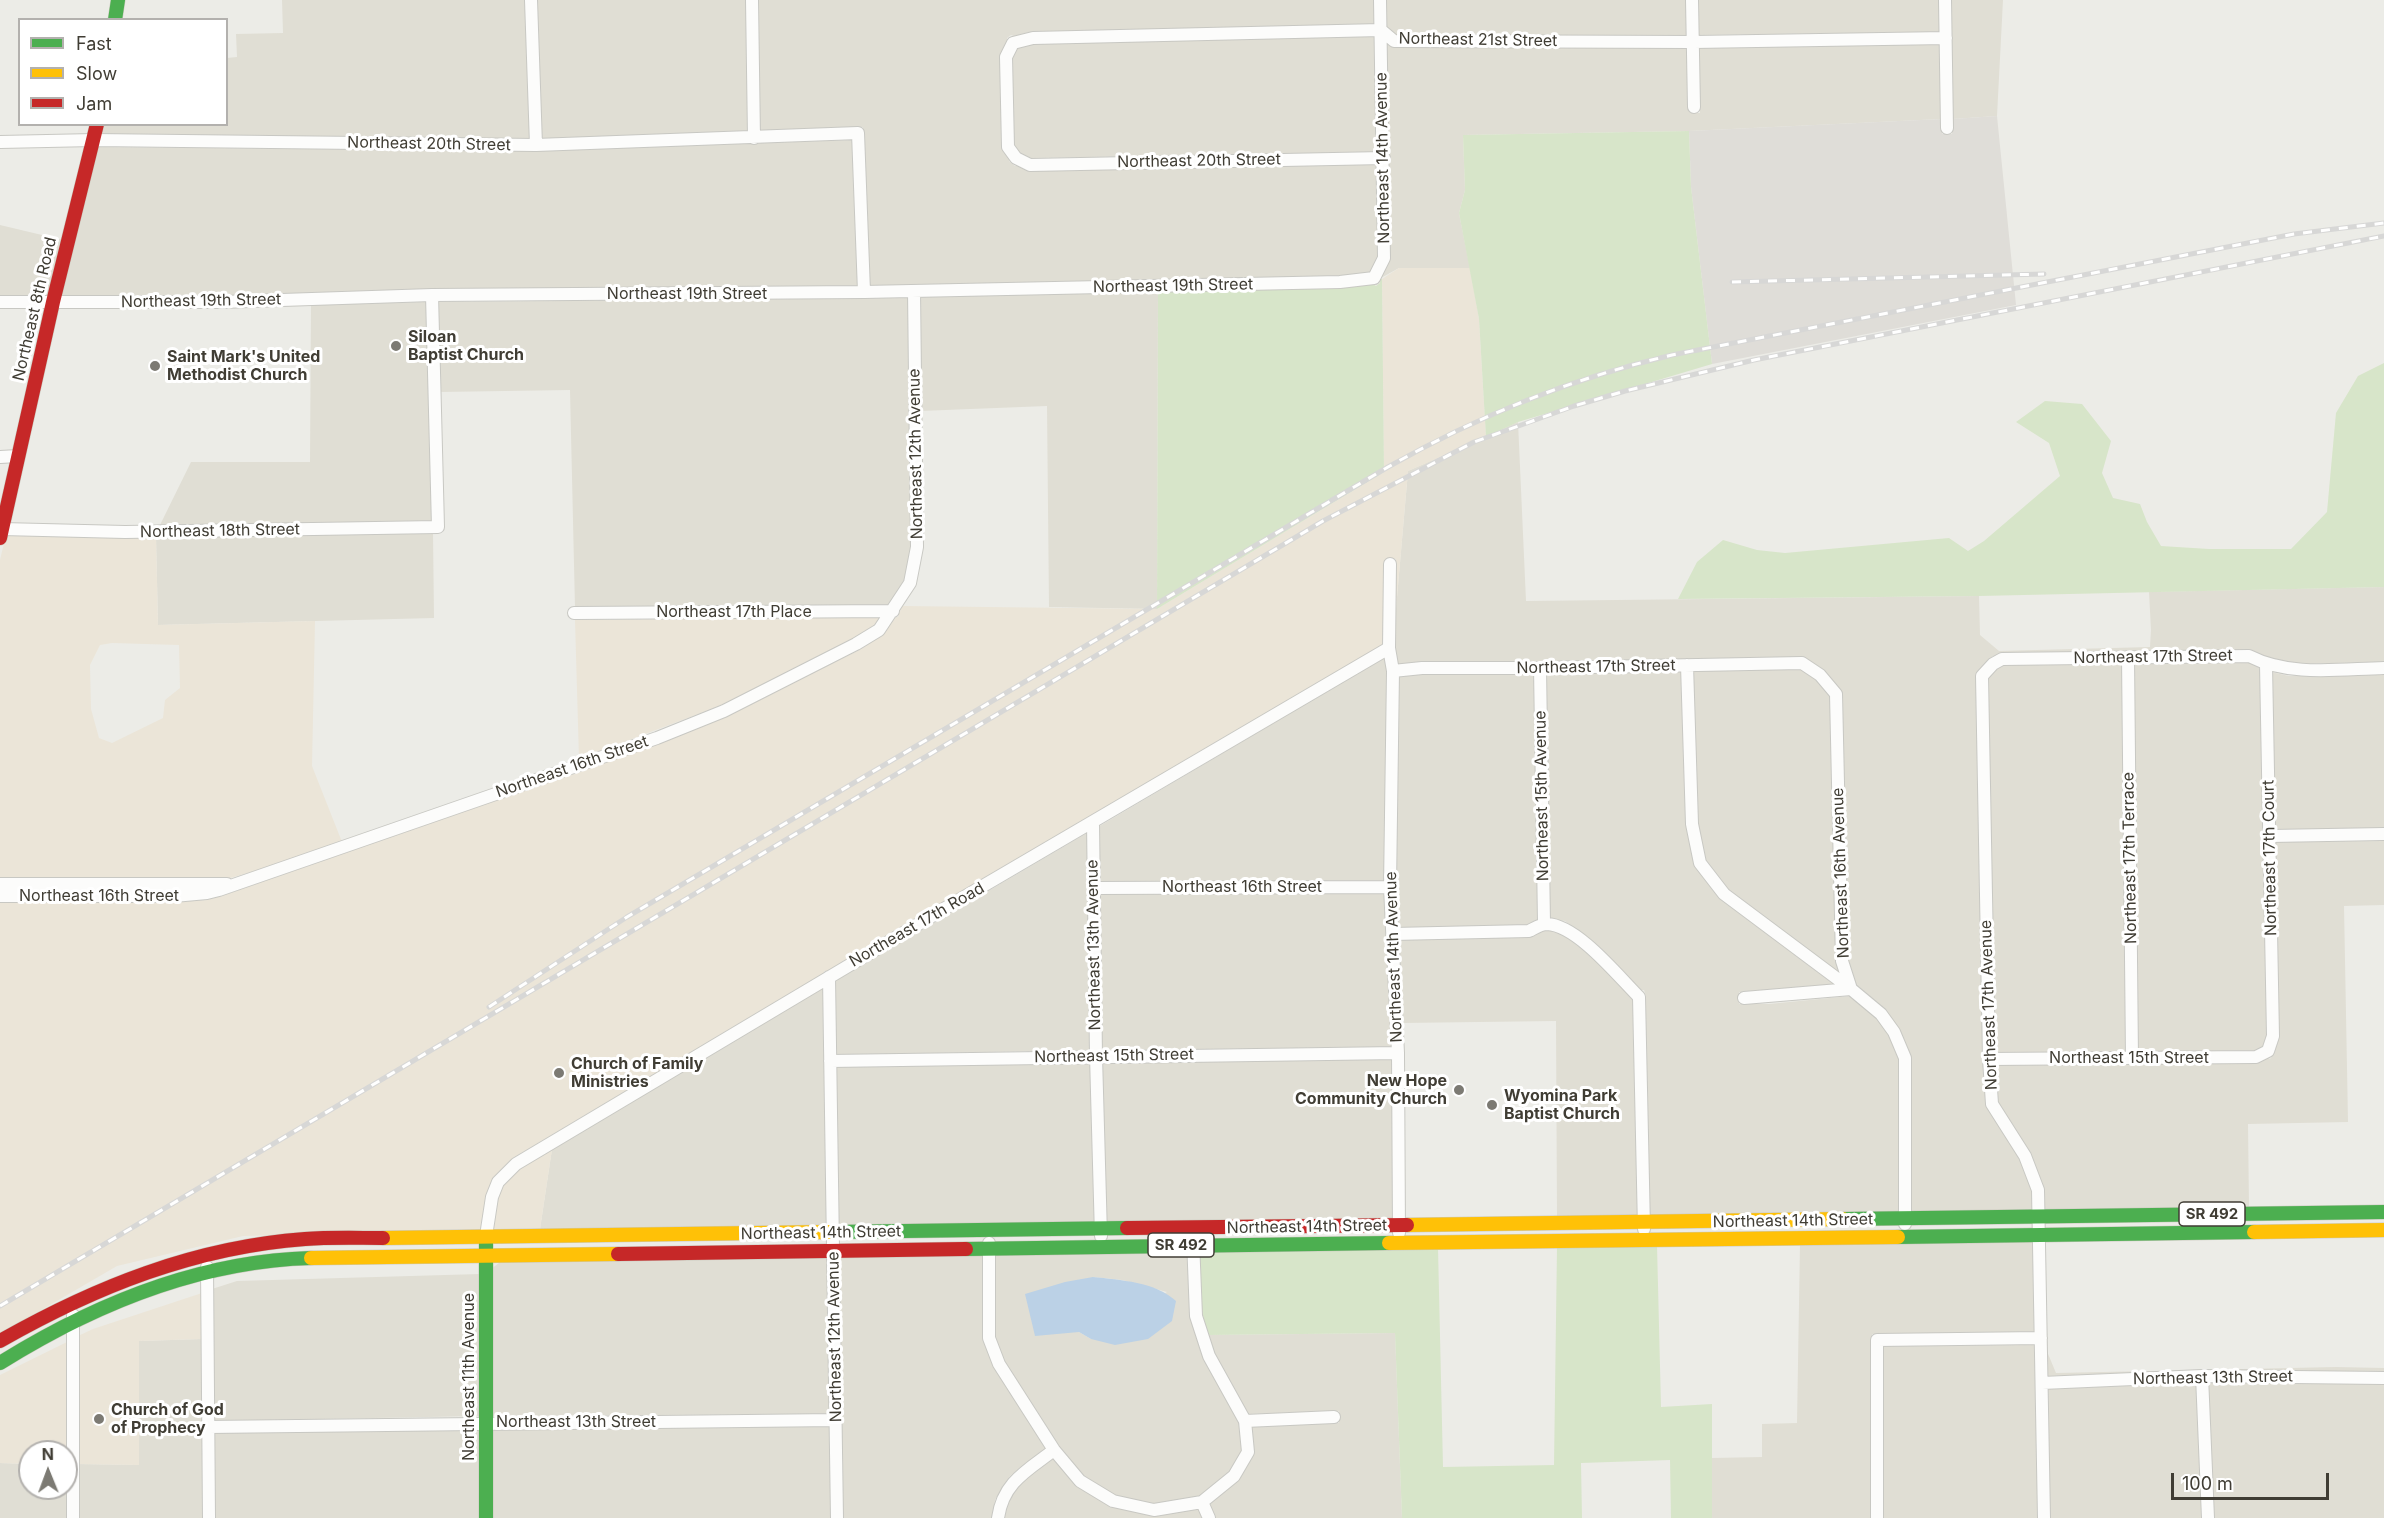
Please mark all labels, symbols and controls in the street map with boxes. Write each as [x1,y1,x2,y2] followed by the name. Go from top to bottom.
[18,18,228,126] legend
[1398,29,1558,51] street label: Northeast 21st Street
[76,33,112,54] text: Fast
[76,63,117,84] text: Slow
[1372,72,1394,244] street label: Northeast 14th Avenue
[76,93,112,114] text: Jam
[347,133,511,155] street label: Northeast 20th Street
[1117,150,1281,172] street label: Northeast 20th Street
[9,235,61,383] street label: Northeast 8th Road
[1093,275,1253,297] street label: Northeast 19th Street
[607,284,767,304] street label: Northeast 19th Street
[121,290,281,312] street label: Northeast 19th Street
[408,327,524,365] place label: Siloan Baptist Church
[389,339,403,353] marker: Siloan Baptist Church
[167,347,320,385] place label: Saint Mark's United Methodist Church
[148,359,162,373] marker: Saint Mark's United Methodist Church
[905,368,927,540] street label: Northeast 12th Avenue
[140,520,300,542] street label: Northeast 18th Street
[656,602,812,622] street label: Northeast 17th Place
[2073,646,2233,668] street label: Northeast 17th Street
[1516,656,1676,678] street label: Northeast 17th Street
[1531,710,1553,882] street label: Northeast 15th Avenue
[493,732,651,802] street label: Northeast 16th Street
[2119,772,2141,944] street label: Northeast 17th Terrace
[2259,780,2281,936] street label: Northeast 17th Court
[1828,787,1854,959] street label: Northeast 16th Avenue
[1083,859,1105,1031] street label: Northeast 13th Avenue
[1381,871,1407,1043] street label: Northeast 14th Avenue
[1162,877,1322,897] street label: Northeast 16th Street
[846,879,988,971] street label: Northeast 17th Road
[19,886,179,906] street label: Northeast 16th Street
[1976,920,2002,1090] street label: Northeast 17th Avenue
[1034,1045,1194,1067] street label: Northeast 15th Street
[2049,1048,2209,1068] street label: Northeast 15th Street
[571,1054,704,1092] place label: Church of Family Ministries
[552,1066,566,1080] marker: Church of Family Ministries
[1295,1071,1447,1109] place label: New Hope Community Church
[1452,1083,1466,1097] marker: New Hope Community Church
[1504,1086,1620,1124] place label: Wyomina Park Baptist Church
[1485,1098,1499,1112] marker: Wyomina Park Baptist Church
[2179,1202,2245,1226] road number: SR 492
[1713,1210,1873,1232] street label: Northeast 14th Street
[1227,1216,1387,1238] street label: Northeast 14th Street
[741,1222,901,1244] street label: Northeast 14th Street
[1148,1233,1214,1257] road number: SR 492
[824,1251,846,1423] street label: Northeast 12th Avenue
[459,1293,479,1461] street label: Northeast 11th Avenue
[2133,1367,2293,1389] street label: Northeast 13th Street
[111,1400,224,1438] place label: Church of God of Prophecy
[92,1412,106,1426] marker: Church of God of Prophecy
[496,1412,656,1432] street label: Northeast 13th Street
[18,1440,78,1500] north arrow
[41,1444,54,1464] text: N
[2174,1461,2332,1499] scale bar
[2182,1473,2233,1494] text: 100 m

